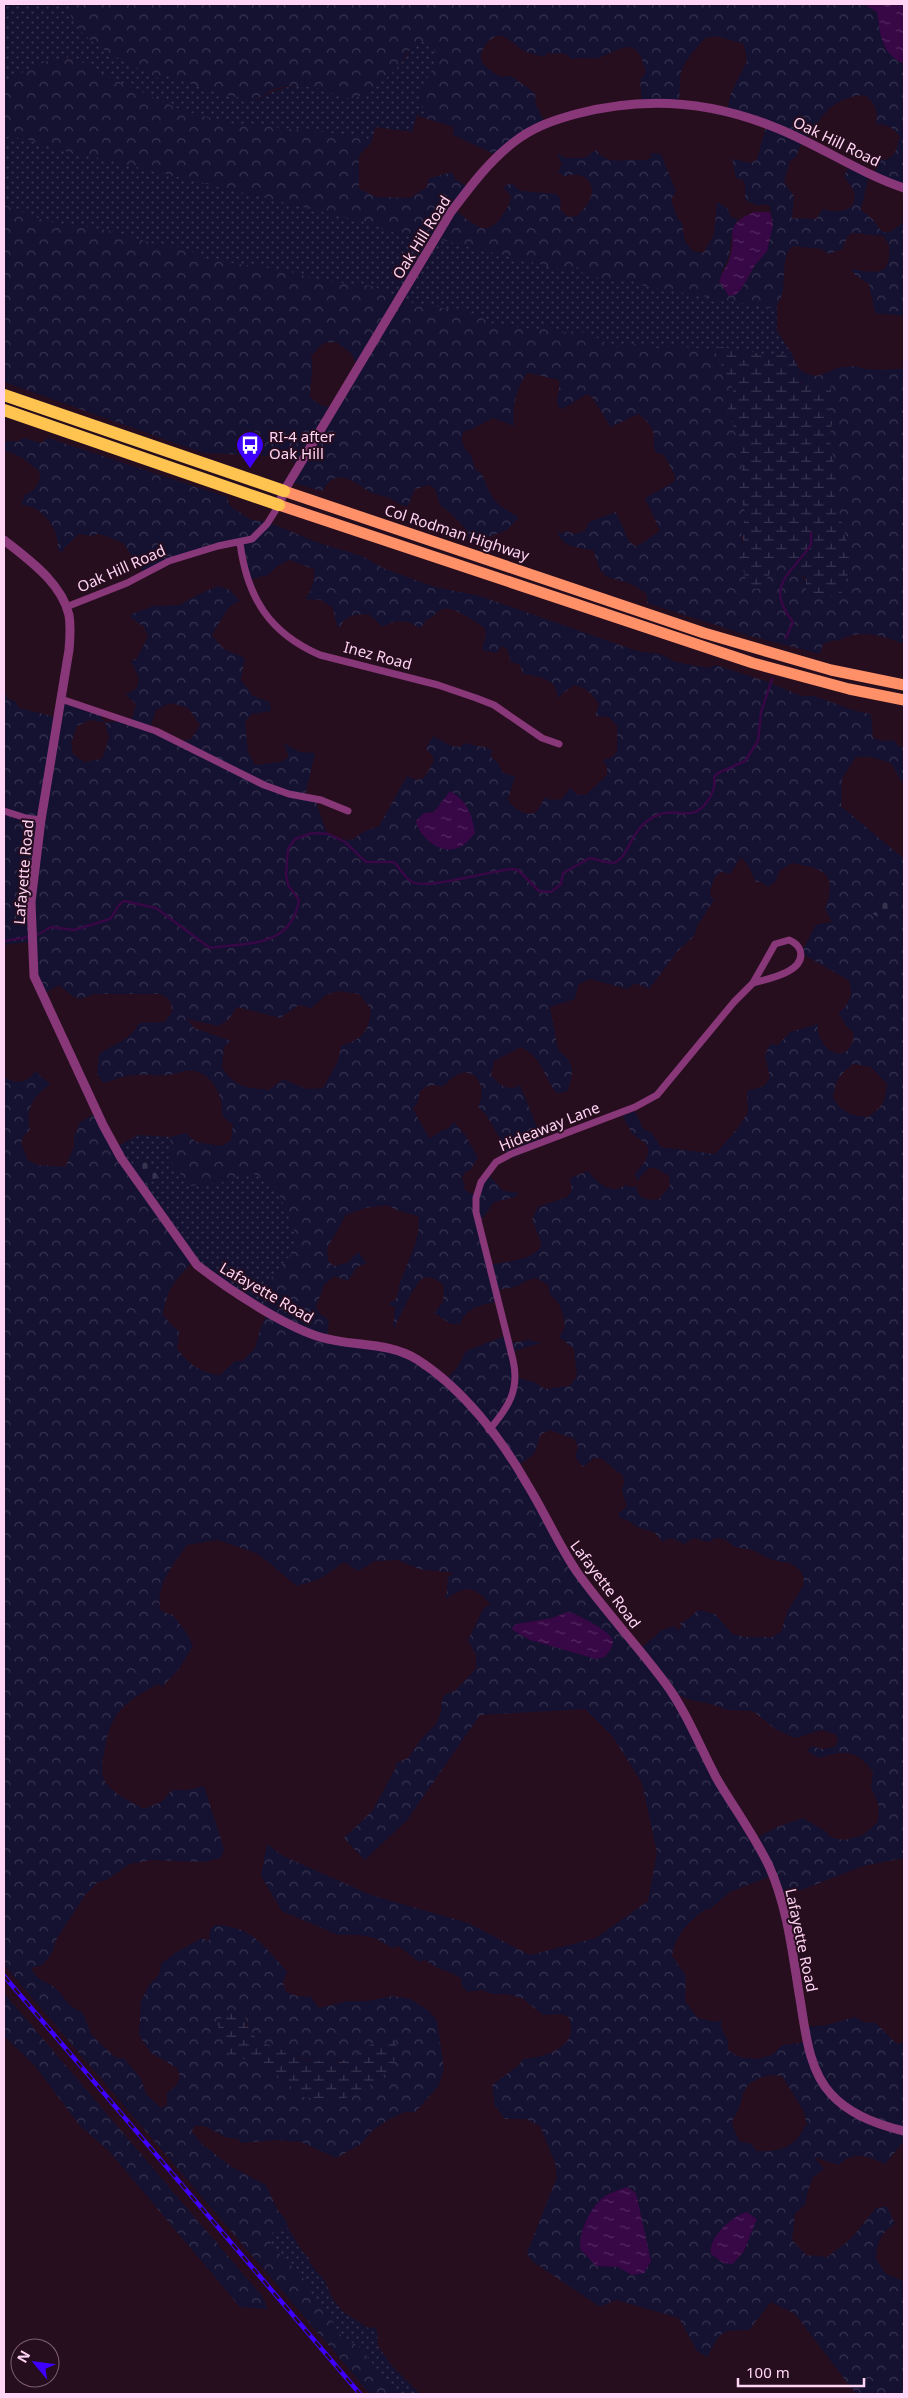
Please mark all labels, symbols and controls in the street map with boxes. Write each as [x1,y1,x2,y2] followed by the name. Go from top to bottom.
[790,111,884,171] street label: Oak Hill Road
[387,192,455,282] street label: Oak Hill Road
[269,426,334,463] place label: RI-4 after Oak Hill
[235,430,265,469] bus stop icon: RI-4 after Oak Hill
[382,499,532,565] street label: Col Rodman Highway
[74,540,168,596] street label: Oak Hill Road
[342,636,414,674] street label: Inez Road
[8,819,38,925] street label: Lafayette Road
[496,1097,602,1155] street label: Hideaway Lane
[216,1257,318,1327] street label: Lafayette Road
[566,1536,646,1632] street label: Lafayette Road
[781,1886,823,1994] street label: Lafayette Road
[10,2338,60,2388] north arrow
[12,2347,34,2366] text: N
[738,2356,864,2388] scale bar
[746,2362,790,2382] text: 100 m

